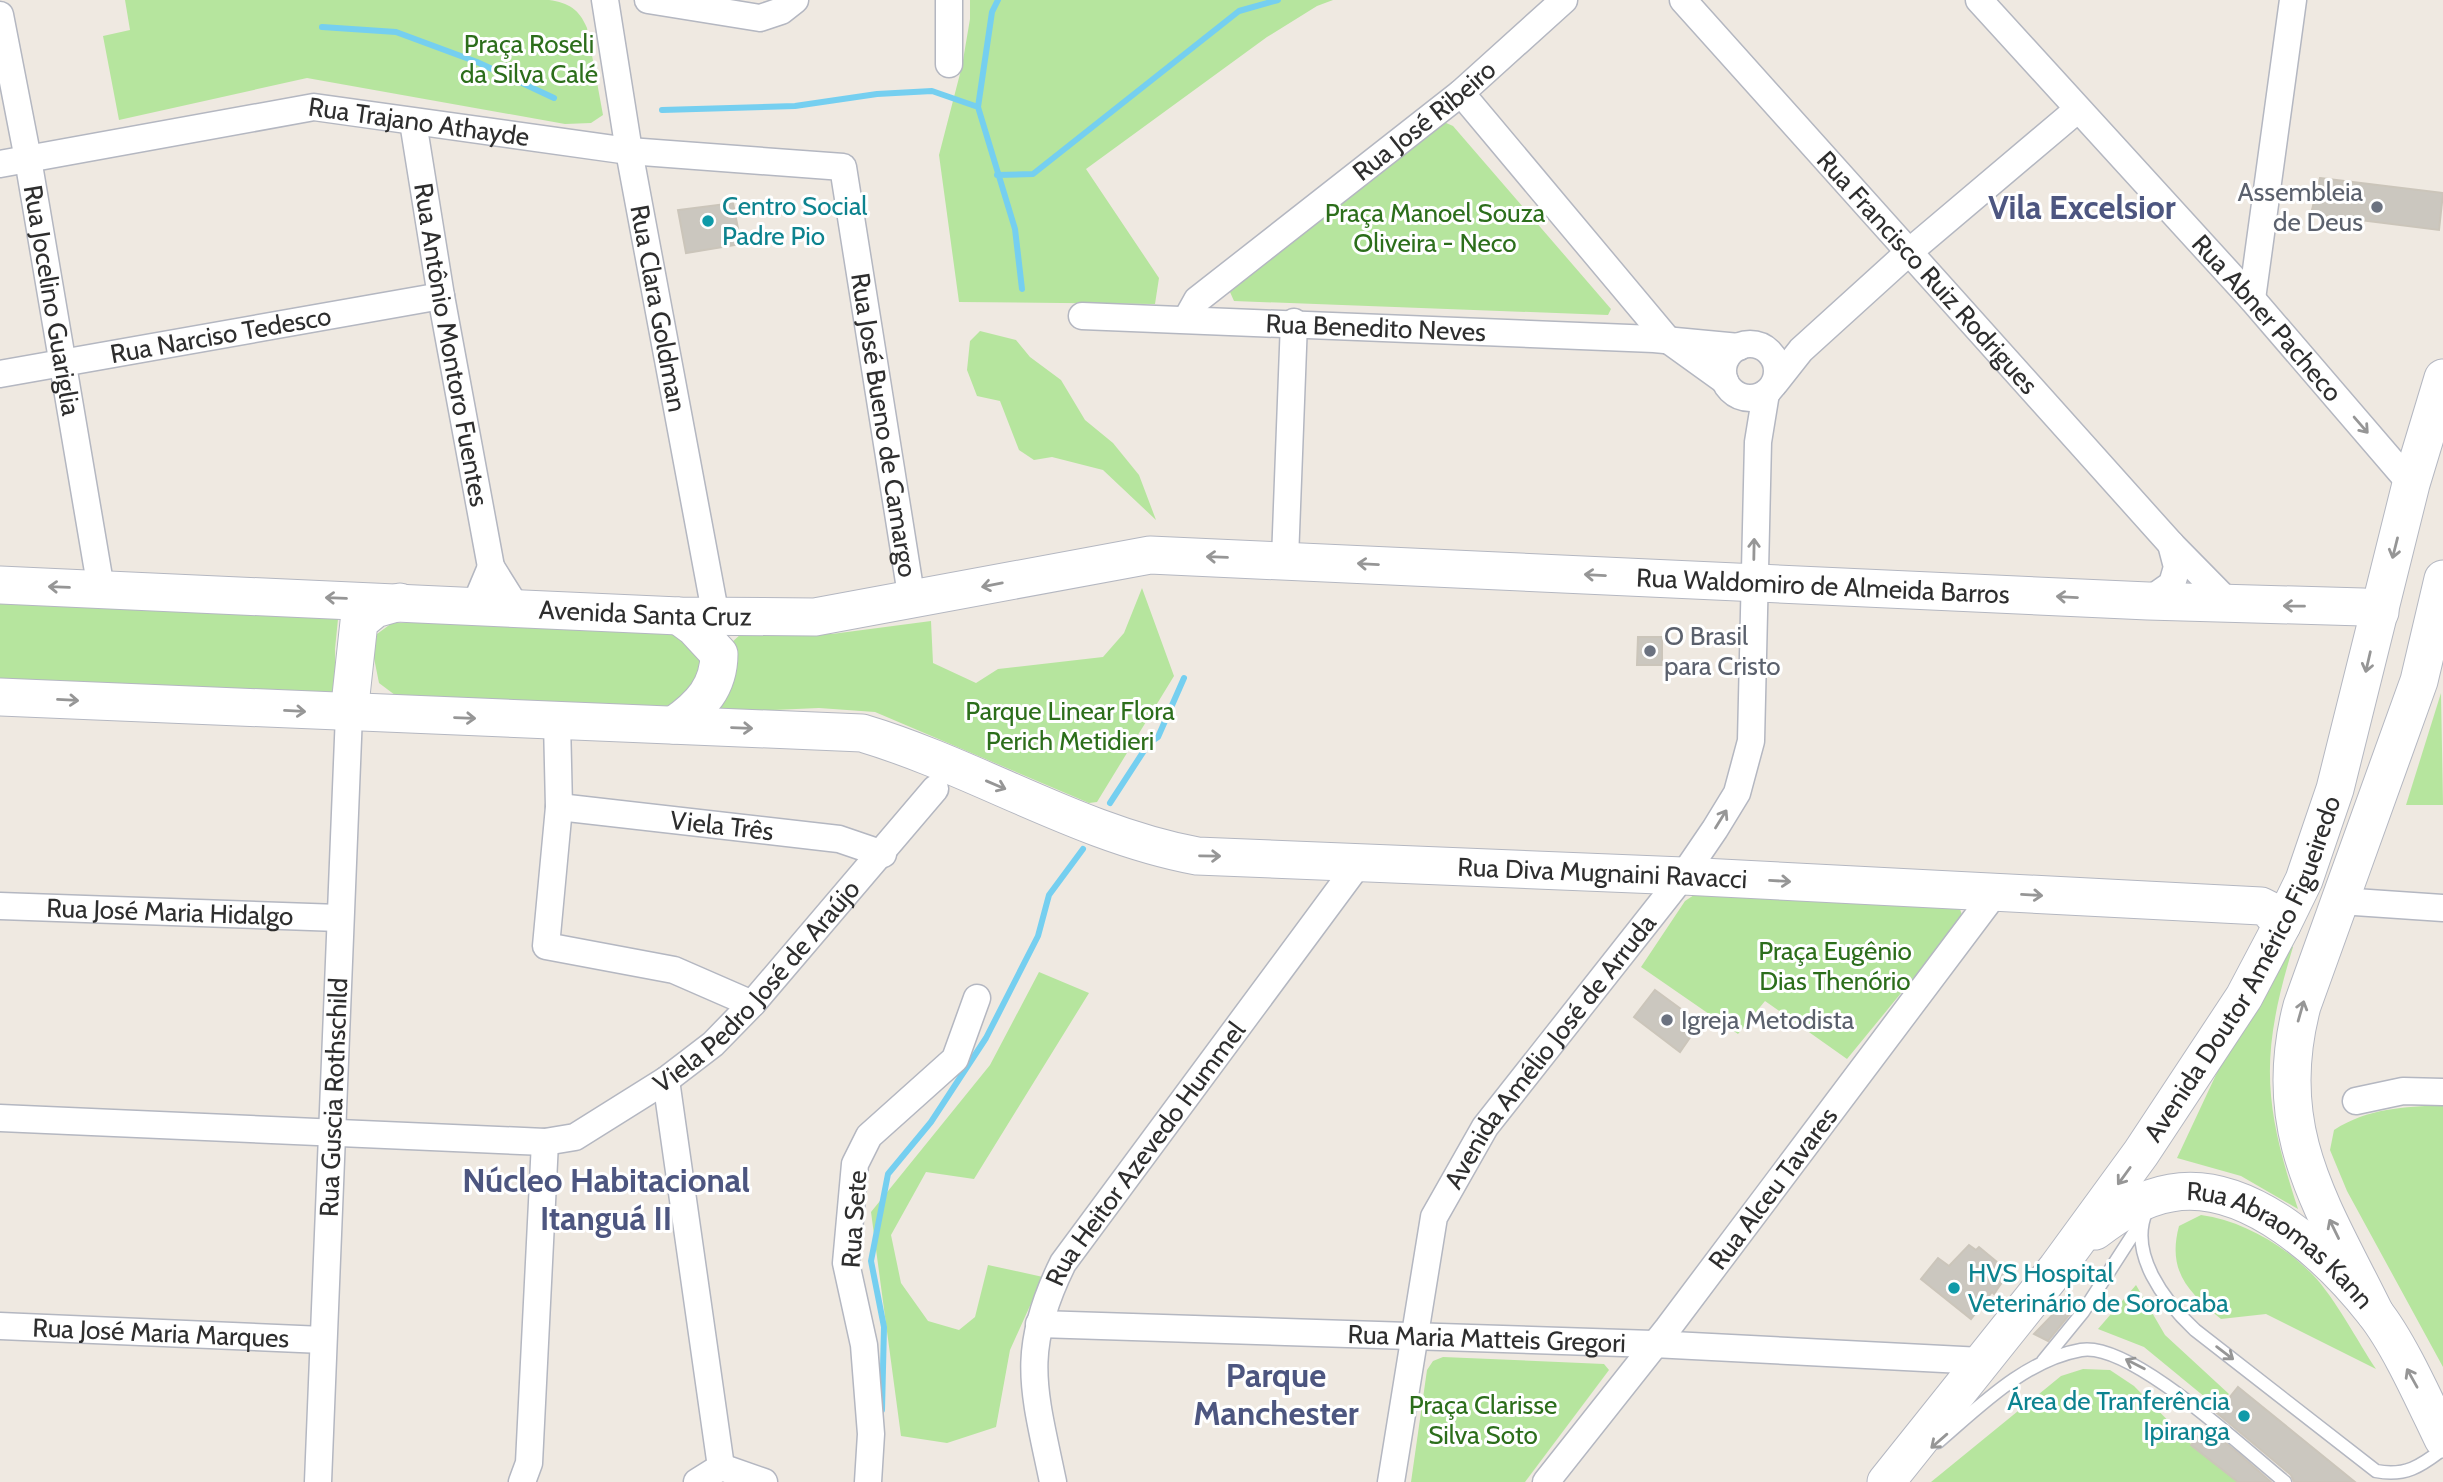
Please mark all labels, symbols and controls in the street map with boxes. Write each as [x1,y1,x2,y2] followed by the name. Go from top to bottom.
[460,28,598,90] park label: Praça Roseli da Silva Calé
[1346,54,1502,188] street label: Rua José Ribeiro
[306,90,531,153] street label: Rua Trajano Athayde
[1810,144,2045,401] street label: Rua Francisco Ruiz Rodrigues
[2238,176,2364,238] place label: Assembleia de Deus
[407,181,496,509] street label: Rua Antônio Montoro Fuentes
[17,183,87,419] street label: Rua Jocelino Guariglia
[1988,187,2176,227] district label: Vila Excelsior
[722,190,868,252] place label: Centro Social Padre Pio
[1325,197,1546,259] park label: Praça Manoel Souza Oliveira - Neco
[2369,199,2385,215] marker: Assembleia de Deus
[623,202,693,415] street label: Rua Clara Goldman
[700,213,716,229] marker: Centro Social Padre Pio
[2185,228,2349,408] street label: Rua Abner Pacheco
[844,271,924,579] street label: Rua José Bueno de Camargo
[108,300,333,370] street label: Rua Narciso Tedesco
[1265,307,1487,348] street label: Rua Benedito Neves
[2353,416,2369,434] one-way arrow
[2388,536,2401,559] one-way arrow
[1748,538,1761,561] one-way arrow
[1206,550,1229,564] one-way arrow
[1357,557,1380,570] one-way arrow
[1635,561,2011,611] street label: Rua Waldomiro de Almeida Barros
[1584,569,1607,582] one-way arrow
[981,579,1004,592] one-way arrow
[48,580,71,593] one-way arrow
[2056,591,2079,604] one-way arrow
[324,592,347,605] one-way arrow
[538,594,752,633] street label: Avenida Santa Cruz
[2283,599,2306,612] one-way arrow
[1664,620,1781,682] place label: O Brasil para Cristo
[1642,643,1658,659] marker: O Brasil para Cristo
[2360,651,2373,673] one-way arrow
[56,694,79,707] one-way arrow
[965,695,1175,757] park label: Parque Linear Flora Perich Metidieri
[284,705,306,718] one-way arrow
[454,712,477,725] one-way arrow
[730,722,753,735] one-way arrow
[984,779,1006,792] one-way arrow
[2137,792,2348,1148] street label: Avenida Doutor Américo Figueiredo
[669,804,776,847] street label: Viela Três
[1714,810,1729,829] one-way arrow
[1198,850,1221,863] one-way arrow
[1457,851,1748,895] street label: Rua Diva Mugnaini Ravacci
[648,873,867,1100] street label: Viela Pedro José de Araújo
[1768,875,1791,888] one-way arrow
[2020,889,2043,902] one-way arrow
[46,892,294,932] street label: Rua José Maria Hidalgo
[1437,907,1663,1194] street label: Avenida Amélio José de Arruda
[1758,935,1912,997] park label: Praça Eugênio Dias Thenório
[313,977,354,1218] street label: Rua Guscia Rothschild
[2295,1000,2308,1022] one-way arrow
[1681,1004,1855,1036] place label: Igreja Metodista
[1659,1012,1675,1028] marker: Igreja Metodista
[1038,1015,1252,1291] street label: Rua Heitor Azevedo Hummel
[1701,1101,1844,1276] street label: Rua Alceu Tavares
[462,1160,750,1238] district label: Núcleo Habitacional Itanguá II
[2117,1166,2131,1185] one-way arrow
[835,1169,873,1269] street label: Rua Sete
[2186,1175,2381,1315] street label: Rua Abraomas Kann
[2327,1219,2341,1240] one-way arrow
[1968,1257,2229,1319] place label: HVS Hospital Veterinário de Sorocaba
[1946,1280,1962,1296] marker: HVS Hospital Veterinário de Sorocaba
[32,1311,290,1355] street label: Rua José Maria Marques
[1347,1318,1626,1359] street label: Rua Maria Matteis Gregori
[2215,1346,2233,1361] one-way arrow
[1193,1355,1359,1433] district label: Parque Manchester
[2125,1357,2146,1371] one-way arrow
[2405,1368,2418,1389] one-way arrow
[2007,1385,2231,1447] place label: Área de Tranferência Ipiranga
[1409,1389,1557,1451] park label: Praça Clarisse Silva Soto
[2236,1408,2252,1424] marker: Área de Tranferência Ipiranga
[1931,1433,1949,1449] one-way arrow

